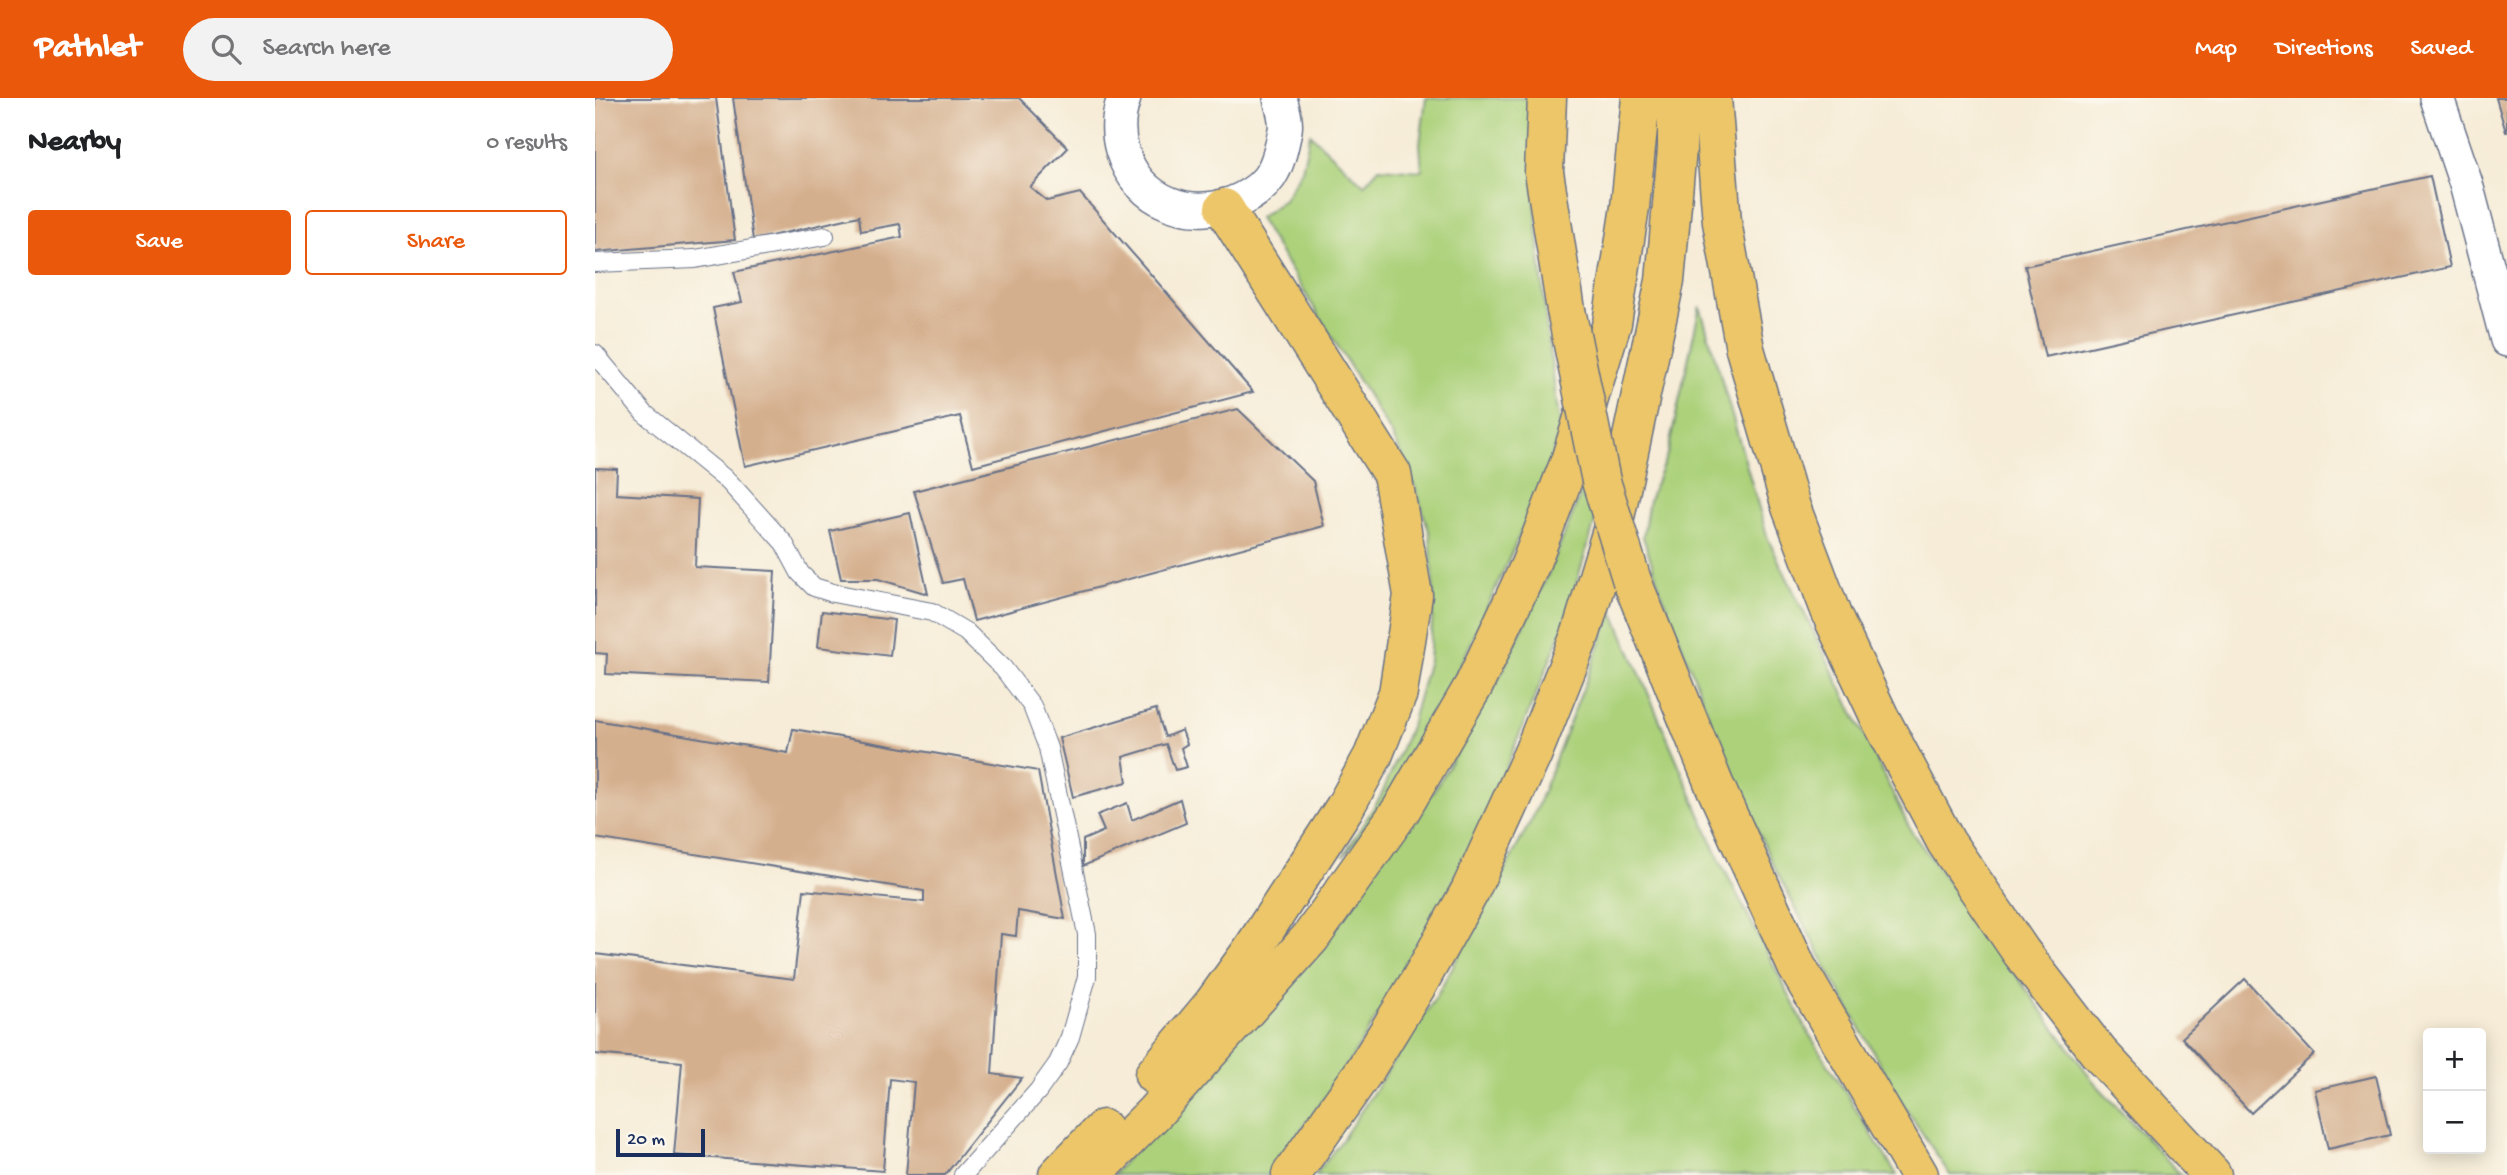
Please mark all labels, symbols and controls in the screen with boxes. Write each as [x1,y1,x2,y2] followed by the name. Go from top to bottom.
[183,18,673,81] search box
[35,30,141,68] text: Pathlet
[207,30,245,68] icon: search
[263,34,391,65] text: Search here
[2195,35,2237,64] text: Map
[2275,35,2373,64] text: Directions
[2411,35,2472,64] text: Saved
[28,126,121,161] text: Nearby
[486,130,567,157] text: 0 results
[28,210,291,275] button: Save
[305,210,567,275] button: Share
[2423,1028,2486,1154] map controls
[2423,1028,2486,1091] button: +
[2423,1091,2486,1154] button: −
[616,1126,705,1158] scale bar
[627,1129,665,1152] text: 20 m

